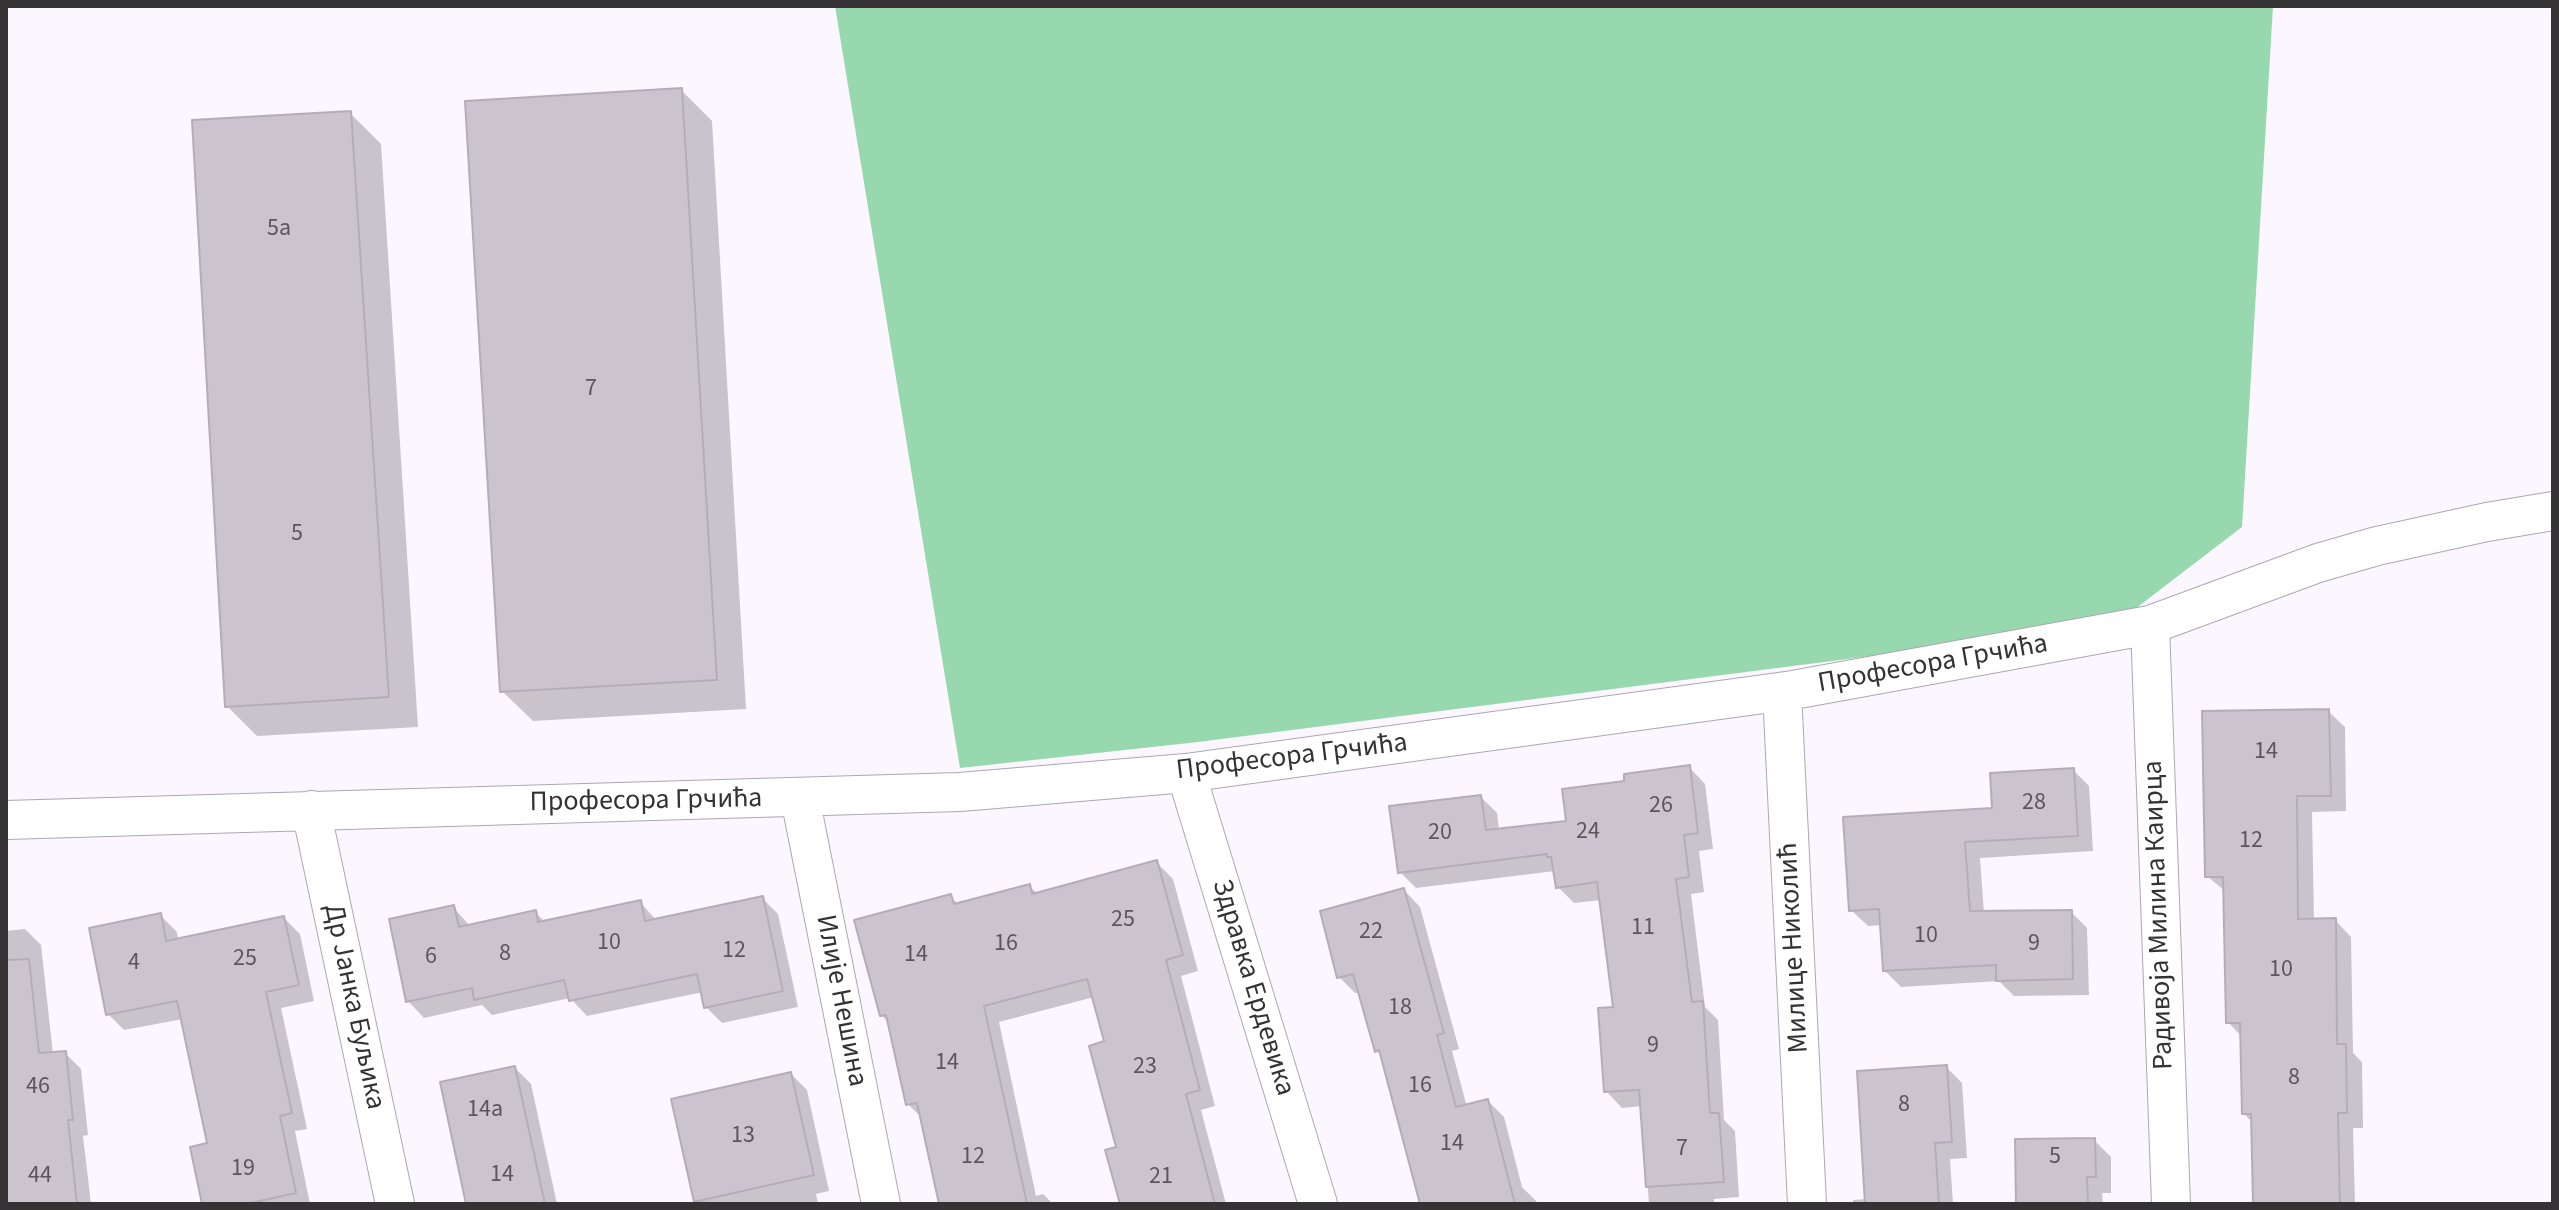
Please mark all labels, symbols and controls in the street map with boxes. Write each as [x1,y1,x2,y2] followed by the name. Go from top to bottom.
[267,216,291,244] house number: 5a
[585,376,597,404] house number: 7
[291,521,303,549] house number: 5
[1816,628,2050,702] street label: Професора Грчића
[1175,727,1409,789] street label: Професора Грчића
[2254,739,2278,767] house number: 14
[2138,760,2182,1070] street label: Радивоја Милина Каирца
[529,783,763,821] street label: Професора Грчића
[2022,790,2046,818] house number: 28
[1649,793,1673,821] house number: 26
[1576,819,1600,847] house number: 24
[1428,820,1452,848] house number: 20
[2239,828,2263,856] house number: 12
[1773,842,1817,1054] street label: Милице Николић
[1203,876,1301,1100] street label: Здравка Ердевика
[315,901,391,1113] street label: Др Јанка Буљика
[1111,907,1135,935] house number: 25
[807,912,873,1090] street label: Илије Нешина
[1631,915,1655,943] house number: 11
[1359,919,1383,947] house number: 22
[1914,923,1938,951] house number: 10
[597,930,621,958] house number: 10
[994,931,1018,959] house number: 16
[2028,931,2040,959] house number: 9
[722,938,746,966] house number: 12
[499,941,511,969] house number: 8
[904,942,928,970] house number: 14
[425,944,437,972] house number: 6
[233,946,257,974] house number: 25
[128,950,140,978] house number: 4
[2269,957,2293,985] house number: 10
[1388,995,1412,1023] house number: 18
[1647,1033,1659,1061] house number: 9
[935,1050,959,1078] house number: 14
[1133,1054,1157,1082] house number: 23
[2288,1065,2300,1093] house number: 8
[1408,1073,1432,1101] house number: 16
[26,1074,50,1102] house number: 46
[1898,1092,1910,1120] house number: 8
[467,1097,503,1125] house number: 14a
[731,1123,755,1151] house number: 13
[1440,1131,1464,1159] house number: 14
[1676,1136,1688,1164] house number: 7
[961,1144,985,1172] house number: 12
[2049,1144,2061,1172] house number: 5
[231,1156,255,1184] house number: 19
[490,1162,514,1190] house number: 14
[28,1163,52,1191] house number: 44
[1149,1164,1173,1192] house number: 21

